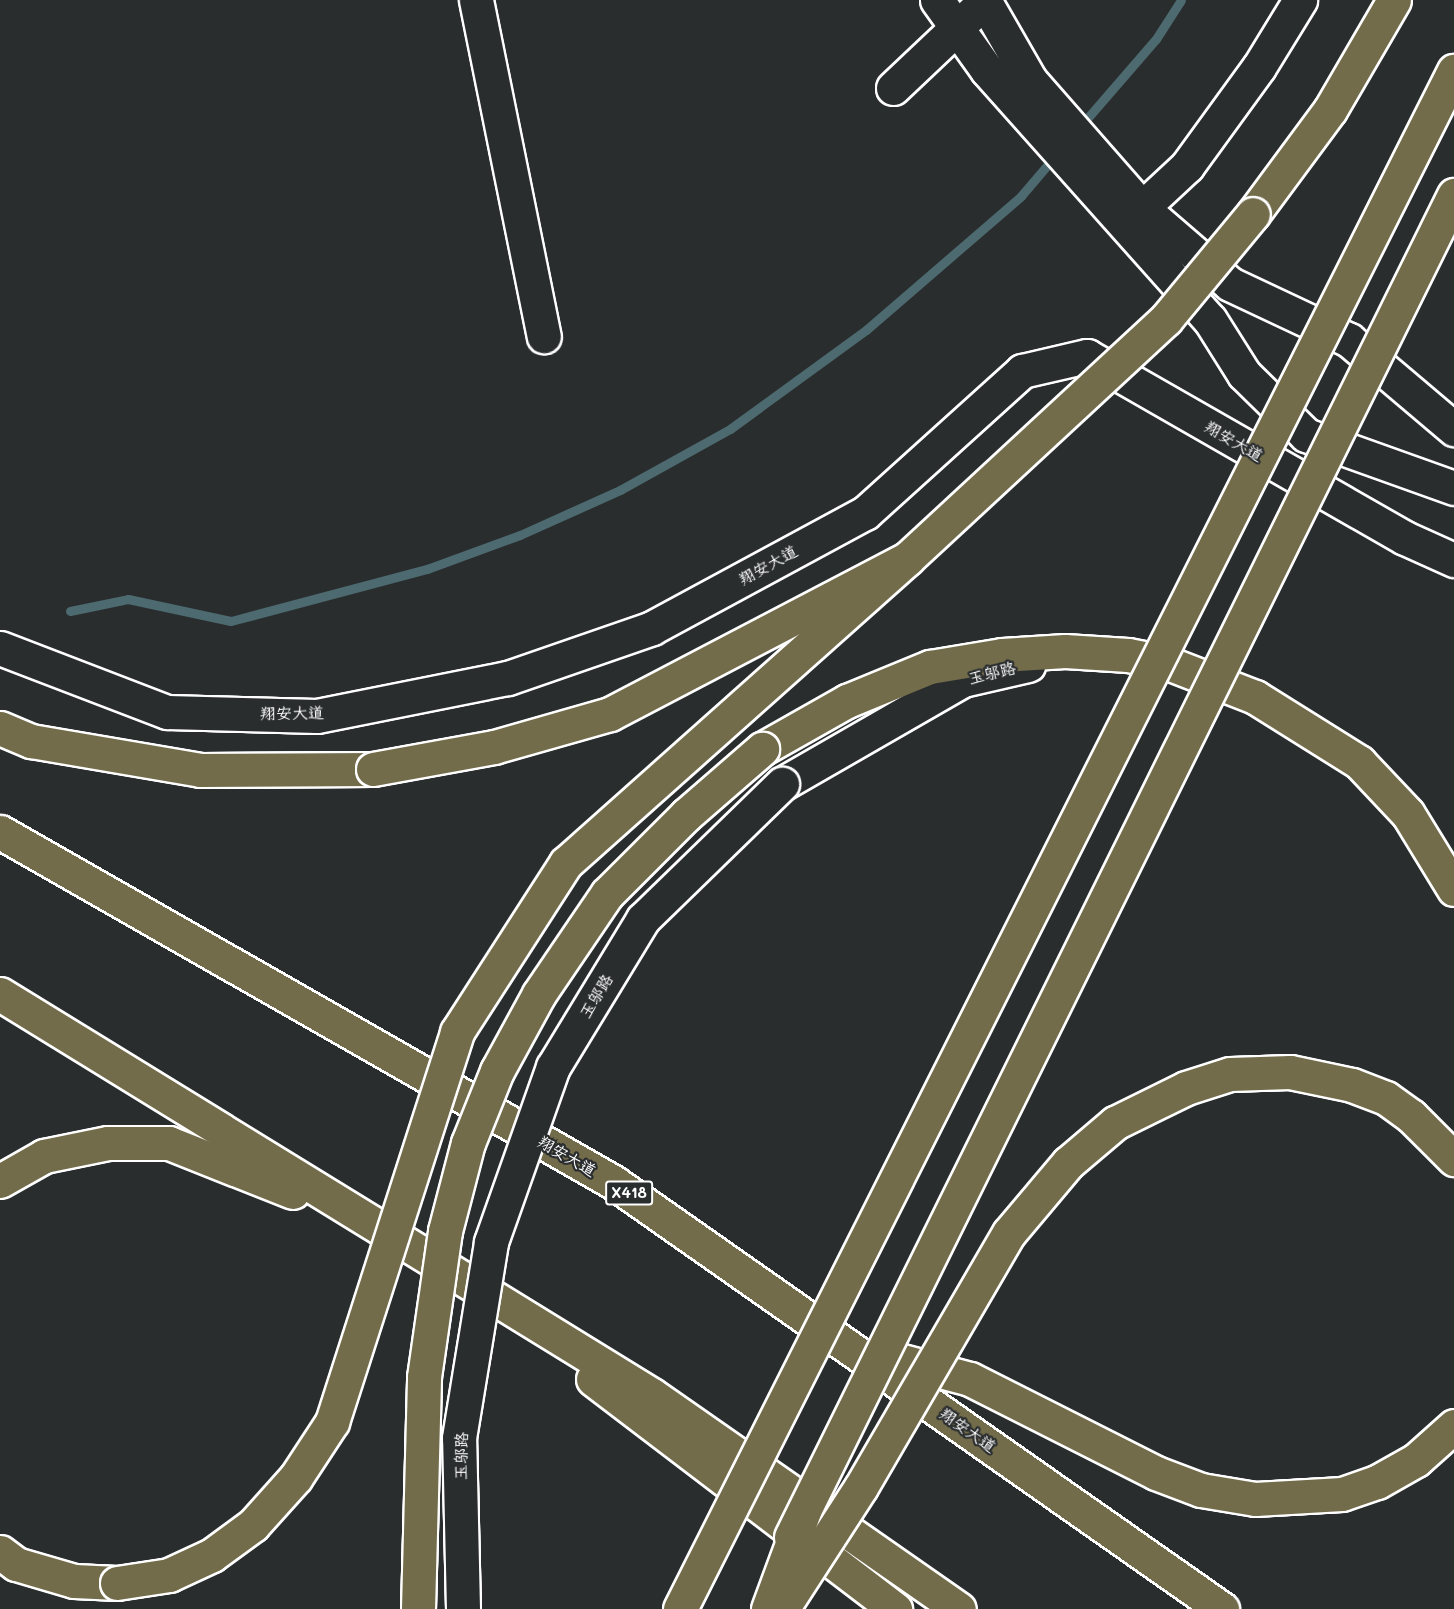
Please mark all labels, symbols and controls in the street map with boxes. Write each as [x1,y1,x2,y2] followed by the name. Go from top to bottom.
[1201,417,1267,465] street label: 翔安大道
[735,541,801,589] street label: 翔安大道
[966,658,1018,688] street label: 玉邬路
[260,703,324,723] street label: 翔安大道
[575,970,617,1022] street label: 玉邬路
[534,1132,600,1180] street label: 翔安大道
[605,1181,653,1205] road number: X418
[936,1404,1000,1456] street label: 翔安大道
[451,1432,471,1480] street label: 玉邬路

